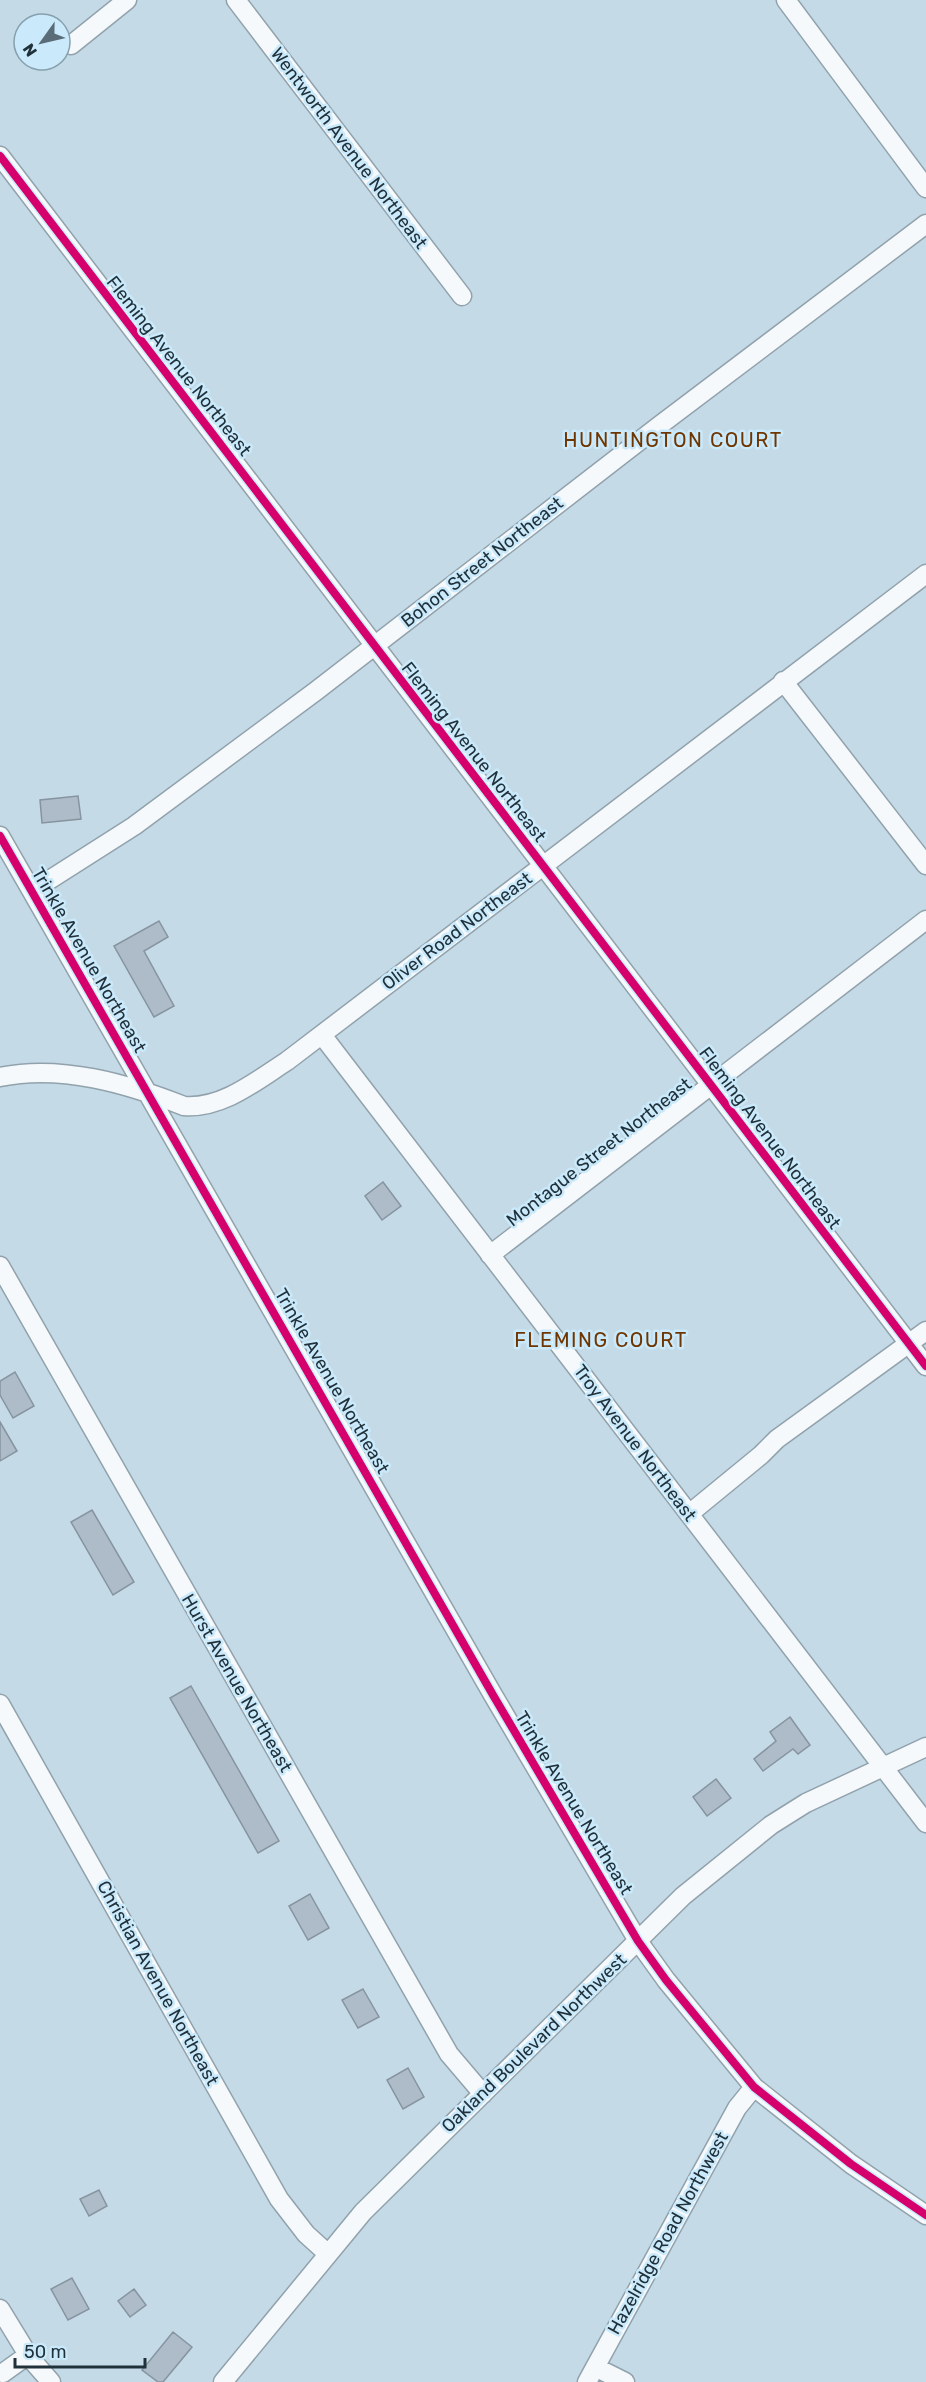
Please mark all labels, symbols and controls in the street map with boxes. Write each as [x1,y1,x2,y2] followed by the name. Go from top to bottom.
[12,12,72,72] north arrow
[19,40,41,60] text: N
[266,43,432,253] street label: Wentworth Avenue Northeast
[102,272,256,460] street label: Fleming Avenue Northeast
[563,428,783,452] district label: HUNTINGTON COURT
[397,492,567,632] street label: Bohon Street Northeast
[397,658,551,846] street label: Fleming Avenue Northeast
[27,864,151,1056] street label: Trinkle Avenue Northeast
[378,867,536,995] street label: Oliver Road Northeast
[694,1043,846,1233] street label: Fleming Avenue Northeast
[502,1073,696,1231] street label: Montague Street Northeast
[270,1285,394,1477] street label: Trinkle Avenue Northeast
[514,1328,688,1352] district label: FLEMING COURT
[569,1360,701,1526] street label: Troy Avenue Northeast
[177,1590,297,1776] street label: Hurst Avenue Northeast
[510,1707,638,1899] street label: Trinkle Avenue Northeast
[92,1877,224,2089] street label: Christian Avenue Northeast
[437,1949,631,2137] street label: Oakland Boulevard Northwest
[603,2128,733,2338] street label: Hazelridge Road Northwest
[15,2331,146,2369] scale bar
[24,2341,67,2363] text: 50 m

